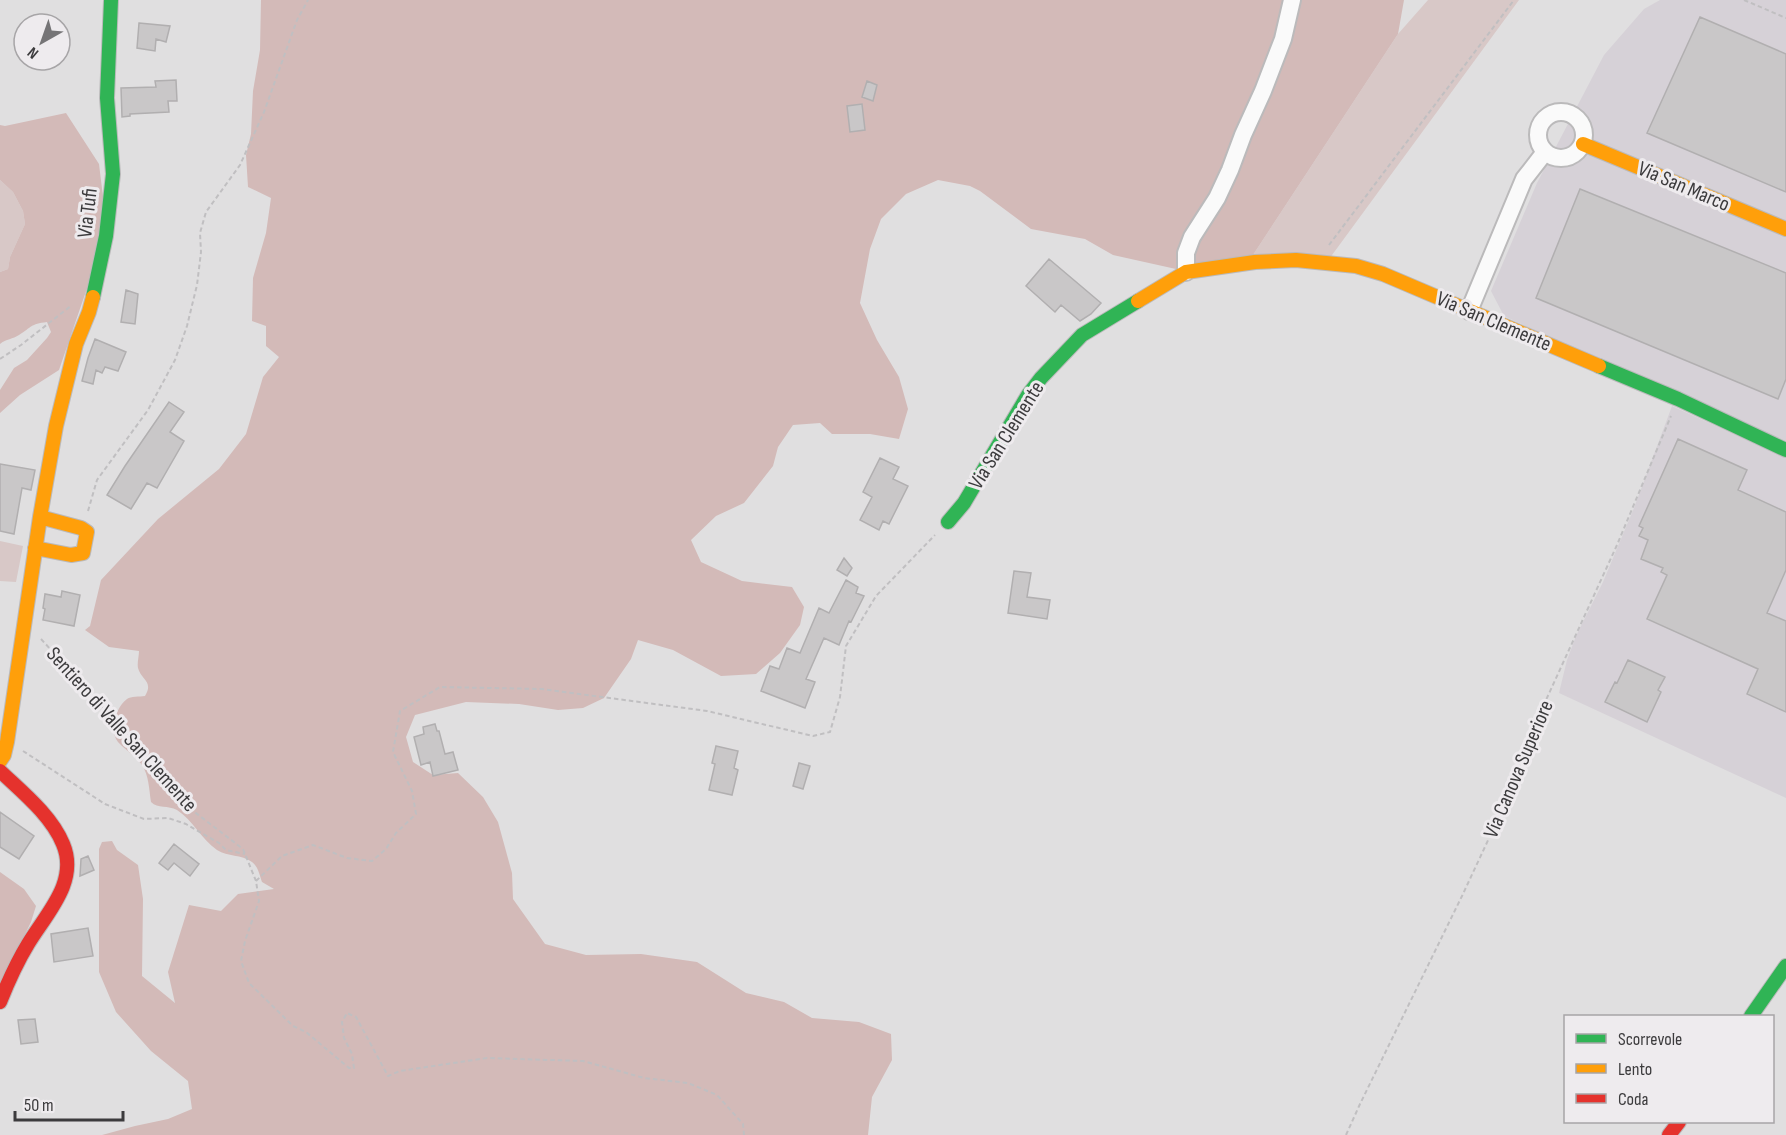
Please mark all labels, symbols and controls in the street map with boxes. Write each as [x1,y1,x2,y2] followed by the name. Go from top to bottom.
[12,12,72,72] north arrow
[24,42,43,62] text: N
[1634,156,1734,217] street label: Via San Marco
[72,187,103,239] street label: Via Tufi
[1433,286,1555,357] street label: Via San Clemente
[963,377,1049,494] street label: Via San Clemente
[41,642,202,817] street label: Sentiero di Valle San Clemente
[1478,697,1559,842] street label: Via Canova Superiore
[1564,1015,1774,1123] legend
[1618,1029,1682,1050] text: Scorrevole
[1618,1059,1652,1080] text: Lento
[15,1084,123,1122] scale bar
[1618,1089,1649,1110] text: Coda
[24,1095,54,1116] text: 50 m

